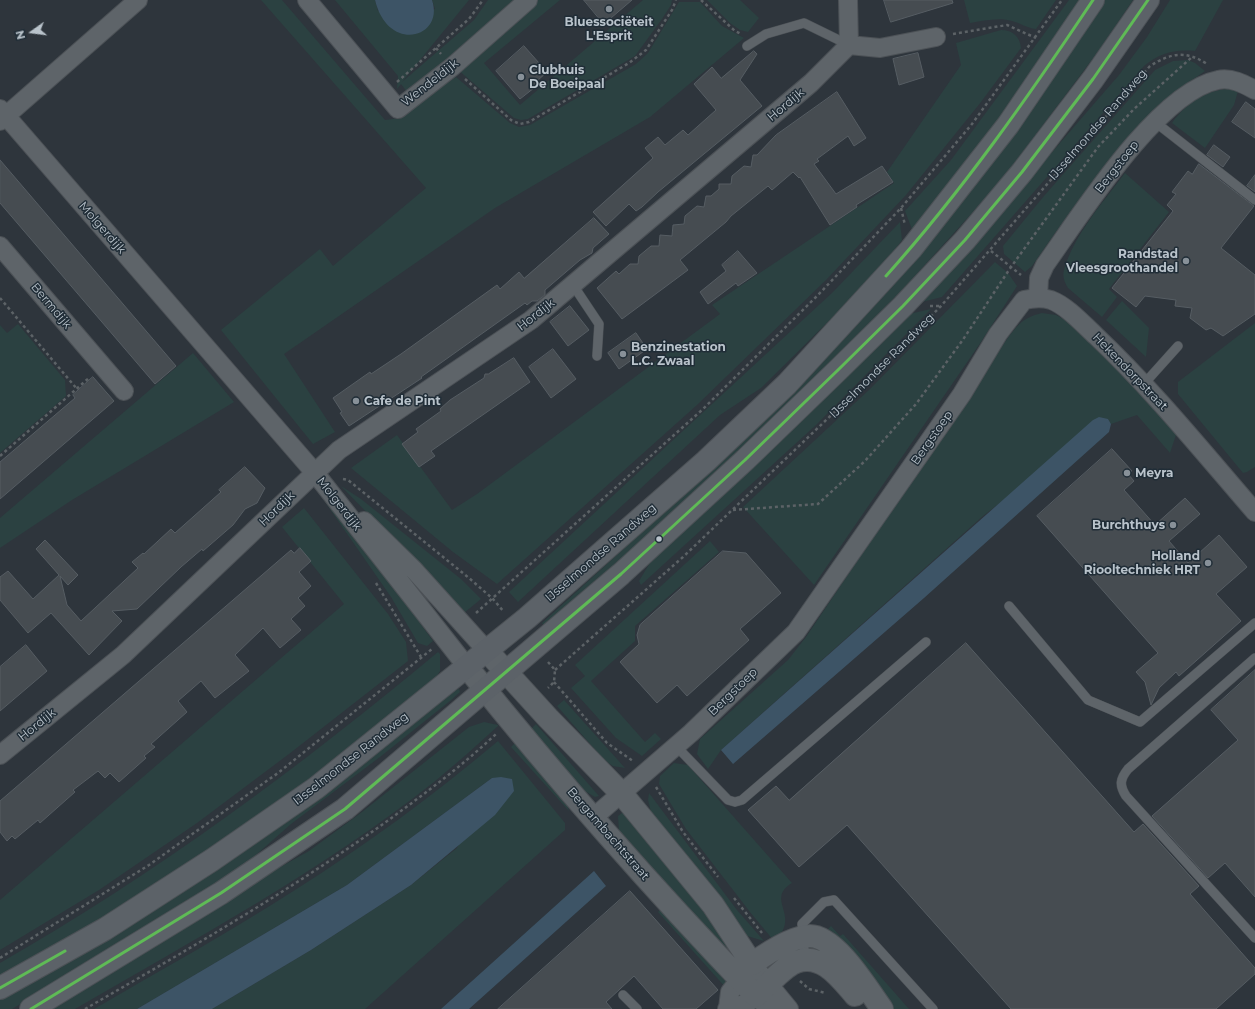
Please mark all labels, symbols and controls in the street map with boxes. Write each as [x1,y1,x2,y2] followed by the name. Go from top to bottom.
[604,4,614,14] marker: Bluessociëteit L'Esprit
[12,12,52,52] north arrow
[565,15,653,43] place label: Bluessociëteit L'Esprit
[12,29,28,41] text: N
[399,56,461,110] street label: Wendeldijk
[529,63,605,91] place label: Clubhuis De Boeipaal
[1046,67,1150,183] street label: IJsselmondse Randweg
[516,72,526,82] marker: Clubhuis De Boeipaal
[765,85,807,125] street label: Hordijk
[1092,138,1142,196] street label: Bergstoep
[76,199,128,257] street label: Molgerdijk
[1066,247,1178,275] place label: Randstad Vleesgroothandel
[1181,256,1191,266] marker: Randstad Vleesgroothandel
[28,280,74,332] street label: Bermdijk
[514,296,558,334] street label: Hordijk
[827,311,937,421] street label: IJsselmondse Randweg
[1089,330,1171,414] street label: Hekendorpstraat
[631,340,726,368] place label: Benzinestation L.C. Zwaal
[618,349,628,359] marker: Benzinestation L.C. Zwaal
[364,394,441,408] place label: Cafe de Pint
[351,396,361,406] marker: Cafe de Pint
[908,408,956,468] street label: Bergstoep
[1135,466,1173,480] place label: Meyra
[1122,468,1132,478] marker: Meyra
[314,474,364,534] street label: Molgerdijk
[256,489,298,529] street label: Hordijk
[543,501,659,605] street label: IJsselmondse Randweg
[1092,518,1165,532] place label: Burchthuys
[1168,520,1178,530] marker: Burchthuys
[654,534,664,544] unlabelled marker
[1084,549,1200,577] place label: Holland Riooltechniek HRT
[1203,558,1213,568] marker: Holland Riooltechniek HRT
[705,665,761,719] street label: Bergstoep
[15,706,59,744] street label: Hordijk
[290,710,412,808] street label: IJsselmondse Randweg
[564,785,652,883] street label: Bergambachtstraat

